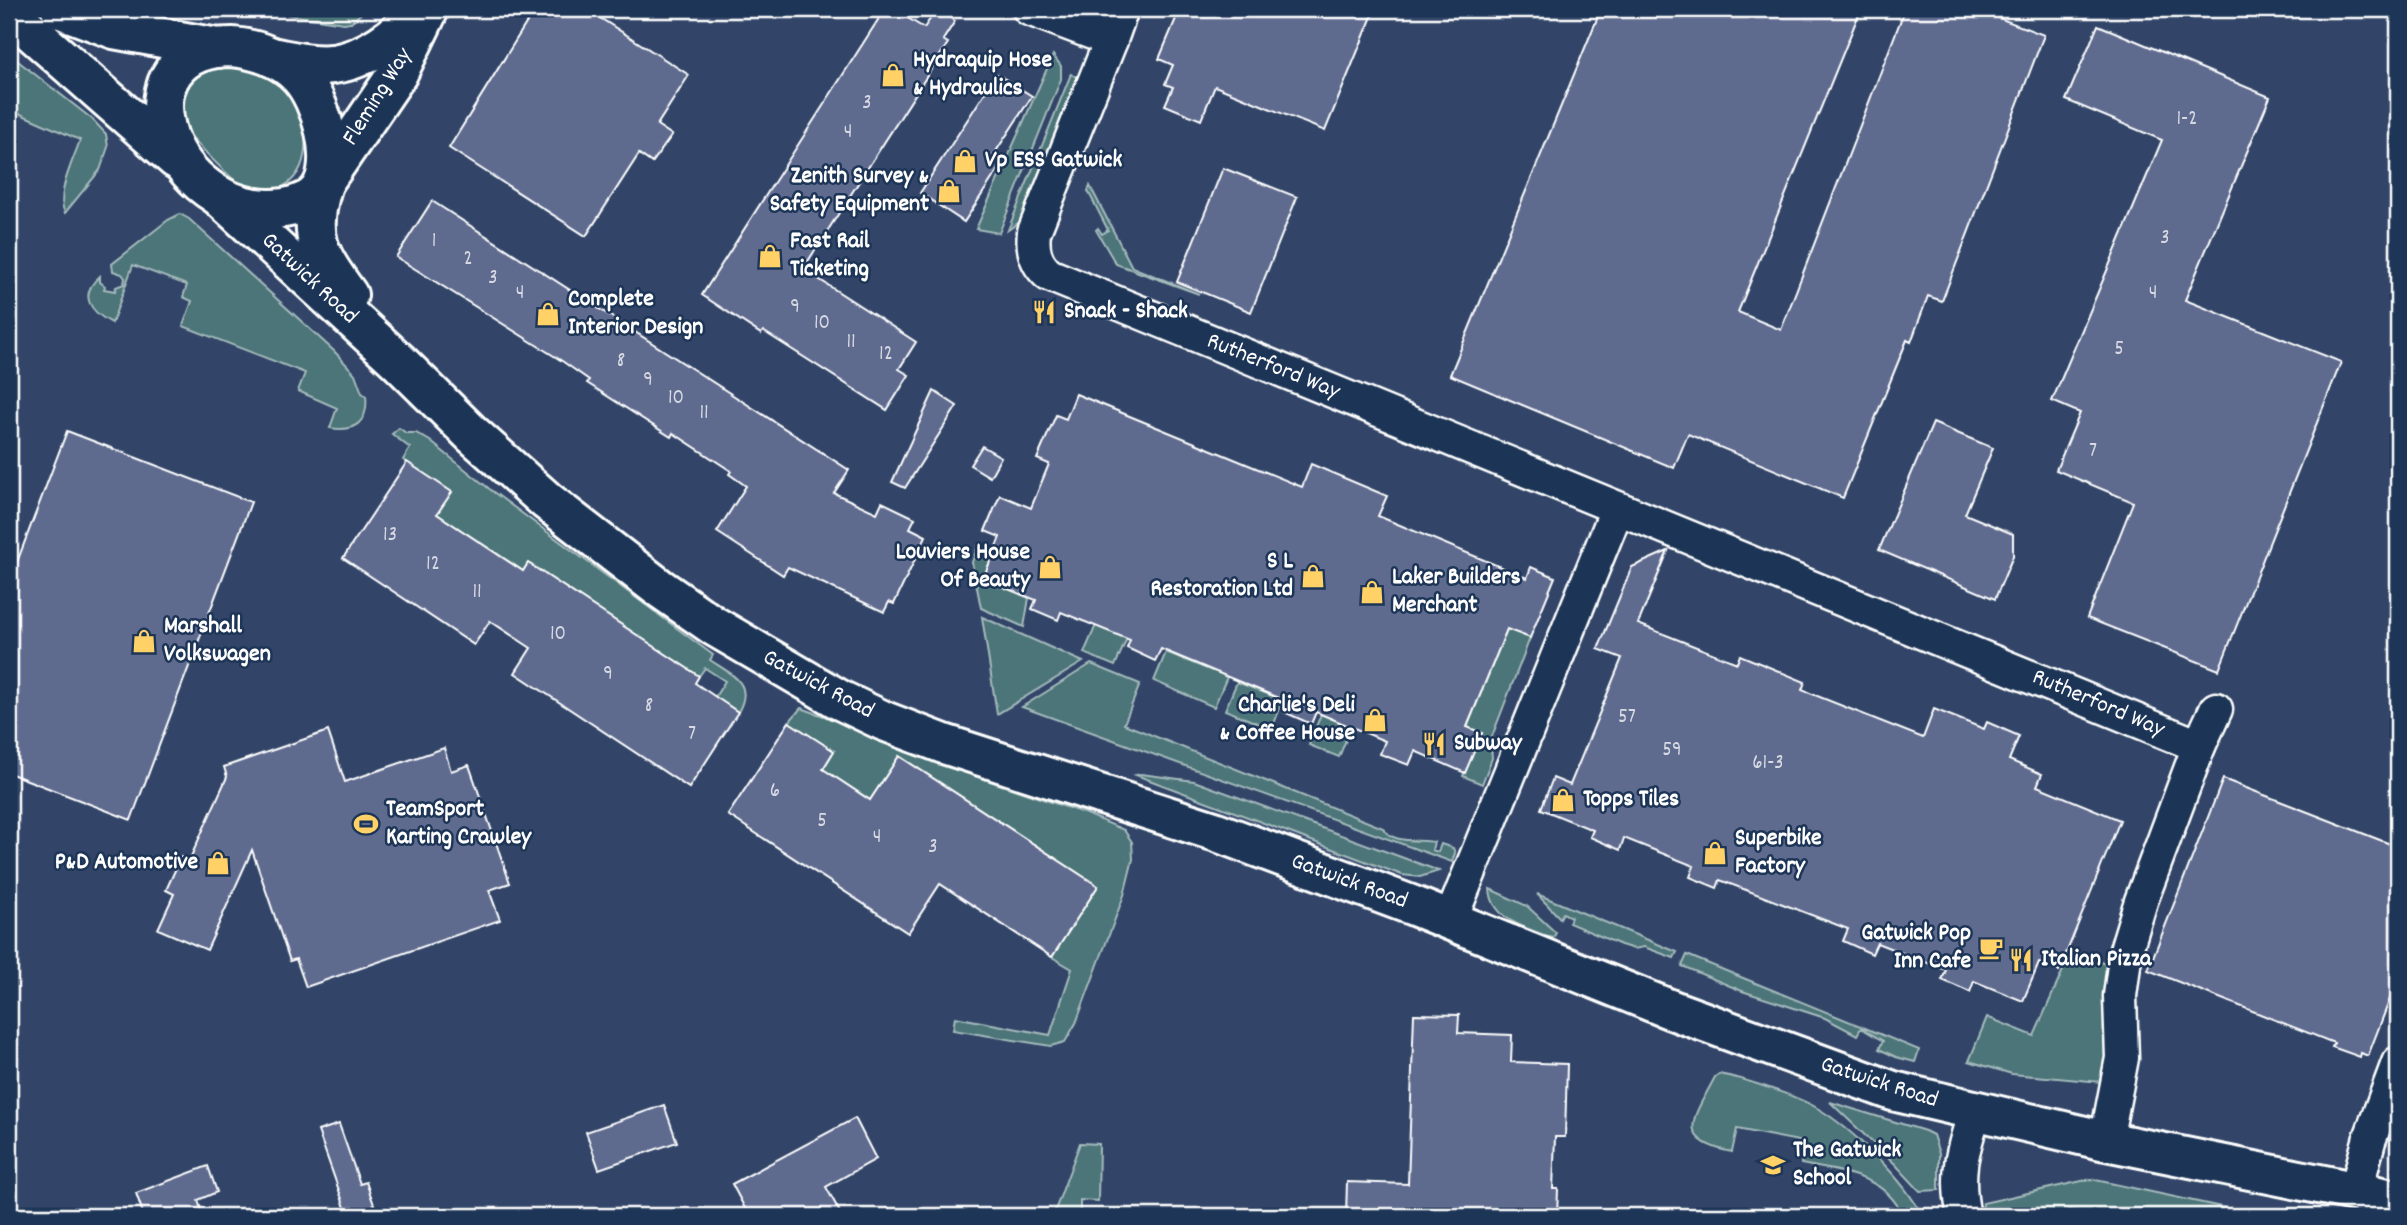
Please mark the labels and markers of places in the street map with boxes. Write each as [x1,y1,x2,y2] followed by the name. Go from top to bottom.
[913,44,1052,106] place label: Hydraquip Hose & Hydraulics
[879,61,907,89] shop icon: Hydraquip Hose & Hydraulics
[985,144,1122,178] place label: Vp ESS Gatwick
[951,147,979,175] shop icon: Vp ESS Gatwick
[770,160,929,222] place label: Zenith Survey & Safety Equipment
[935,177,963,205] shop icon: Zenith Survey & Safety Equipment
[790,225,870,287] place label: Fast Rail Ticketing
[756,242,784,270] shop icon: Fast Rail Ticketing
[568,283,703,345] place label: Complete Interior Design
[1064,295,1188,329] place label: Snack - Shack
[1030,298,1058,326] restaurant icon: Snack - Shack
[534,300,562,328] shop icon: Complete Interior Design
[896,536,1031,598] place label: Louviers House Of Beauty
[1151,545,1293,607] place label: S L Restoration Ltd
[1036,553,1064,581] shop icon: Louviers House Of Beauty
[1392,561,1521,623] place label: Laker Builders Merchant
[1299,562,1327,590] shop icon: S L Restoration Ltd
[1358,578,1386,606] shop icon: Laker Builders Merchant
[164,610,271,672] place label: Marshall Volkswagen
[130,627,158,655] shop icon: Marshall Volkswagen
[1220,689,1356,751] place label: Charlie's Deli & Coffee House
[1361,706,1389,734] shop icon: Charlie's Deli & Coffee House
[1454,727,1523,761] place label: Subway
[1420,730,1448,758] restaurant icon: Subway
[1583,783,1679,817] place label: Topps Tiles
[1549,786,1577,814] shop icon: Topps Tiles
[386,793,532,855] place label: TeamSport Karting Crawley
[352,810,380,838] sports icon: TeamSport Karting Crawley
[1735,822,1822,884] place label: Superbike Factory
[1701,839,1729,867] shop icon: Superbike Factory
[55,846,198,880] place label: P&D Automotive
[204,849,232,877] shop icon: P&D Automotive
[1861,917,1971,979] place label: Gatwick Pop Inn Cafe
[1977,934,2005,962] cafe icon: Gatwick Pop Inn Cafe
[2041,943,2152,977] place label: Italian Pizza
[2007,946,2035,974] restaurant icon: Italian Pizza
[1793,1134,1901,1196] place label: The Gatwick School
[1759,1151,1787,1179] school or university icon: The Gatwick School

